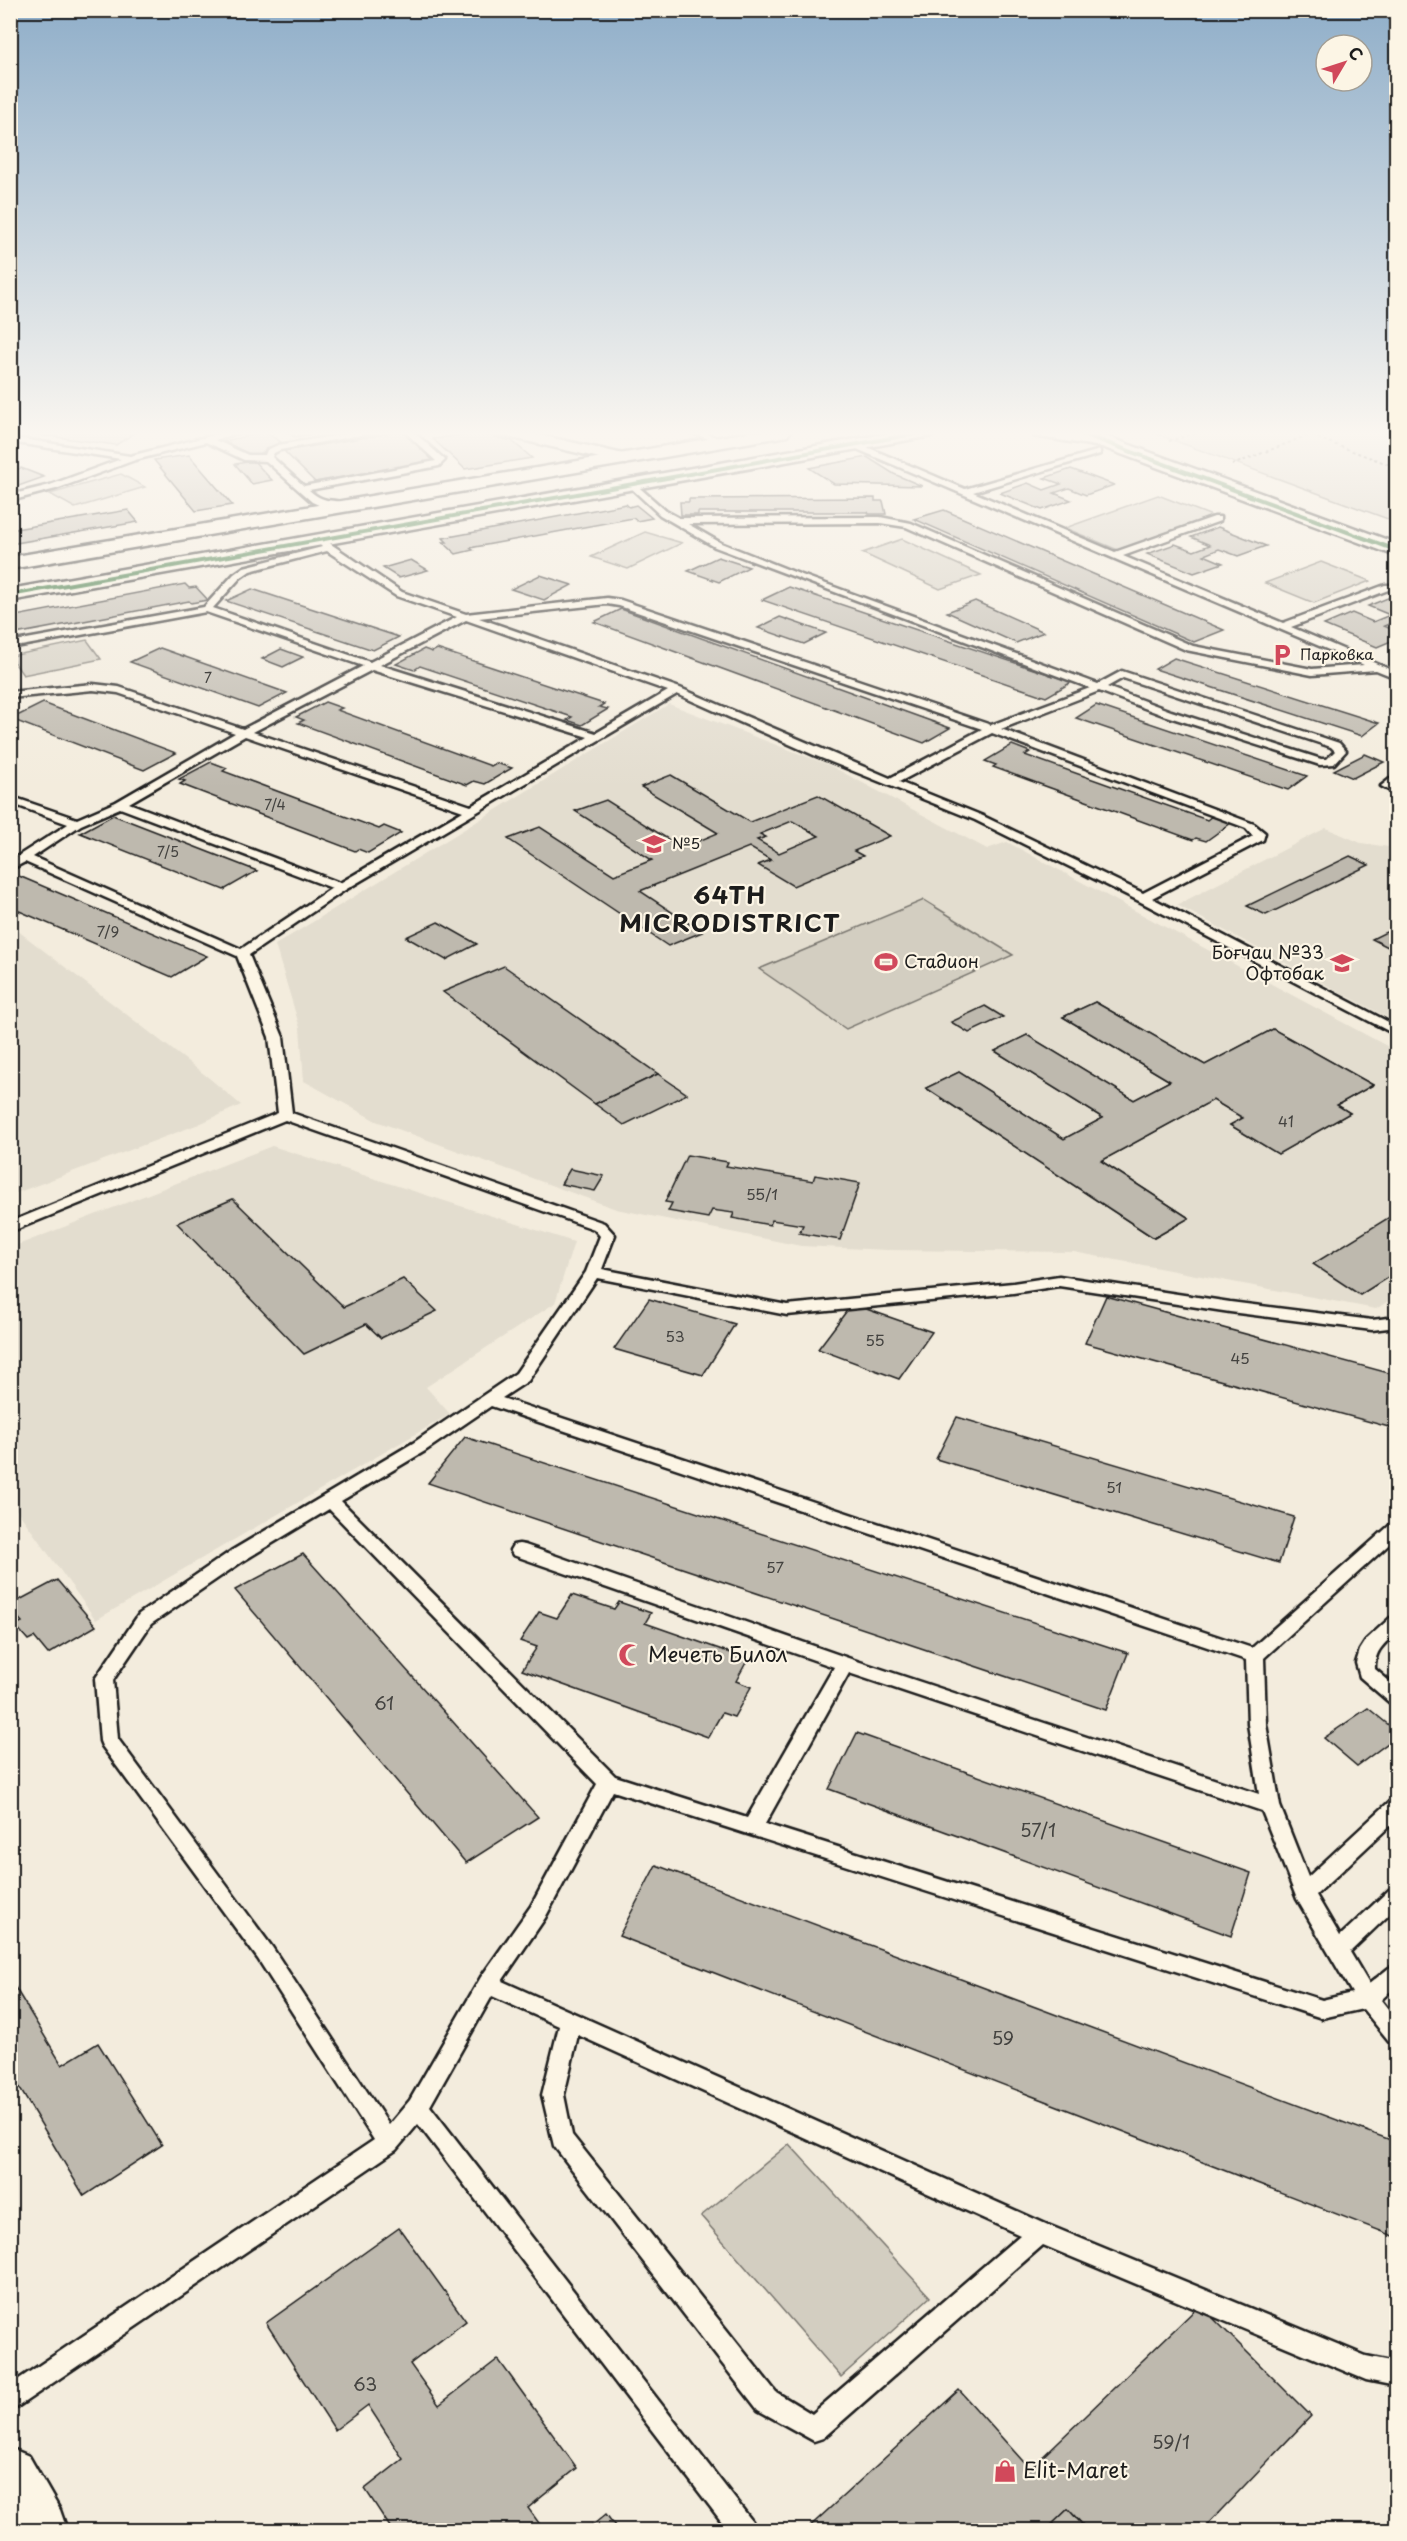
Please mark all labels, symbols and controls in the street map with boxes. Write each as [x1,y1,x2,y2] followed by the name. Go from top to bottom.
[1314,33,1374,93] north arrow
[1343,41,1370,65] text: С
[1269,642,1295,668] parking icon: Парковка
[1300,642,1374,665] place label: Парковка
[204,667,212,688] house number: 7
[264,794,286,815] house number: 7/4
[641,831,667,857] school or university icon: №5
[672,831,700,854] place label: №5
[157,841,179,862] house number: 7/5
[619,876,841,940] district label: 64TH MICRODISTRICT
[97,919,119,942] house number: 7/9
[1212,938,1324,986] place label: Боғчаи №33 Офтобак
[904,947,979,974] place label: Стадион
[873,949,899,975] sports icon: Стадион
[1329,950,1355,976] school or university icon: Боғчаи №33 Офтобак
[1278,1109,1294,1132] house number: 41
[746,1182,778,1205] house number: 55/1
[665,1324,685,1347] house number: 53
[865,1328,885,1351] house number: 55
[1230,1346,1250,1369] house number: 45
[1106,1475,1122,1498] house number: 51
[766,1555,784,1578] house number: 57
[648,1637,788,1669] place label: Мечеть Билол
[617,1642,643,1668] mosque icon: Мечеть Билол
[374,1689,394,1716] house number: 61
[1020,1816,1056,1843] house number: 57/1
[992,2024,1014,2051] house number: 59
[353,2370,377,2397] house number: 63
[1152,2428,1190,2455] house number: 59/1
[1023,2453,1128,2485] place label: Elit-Maret
[992,2458,1018,2484] shop icon: Elit-Maret

